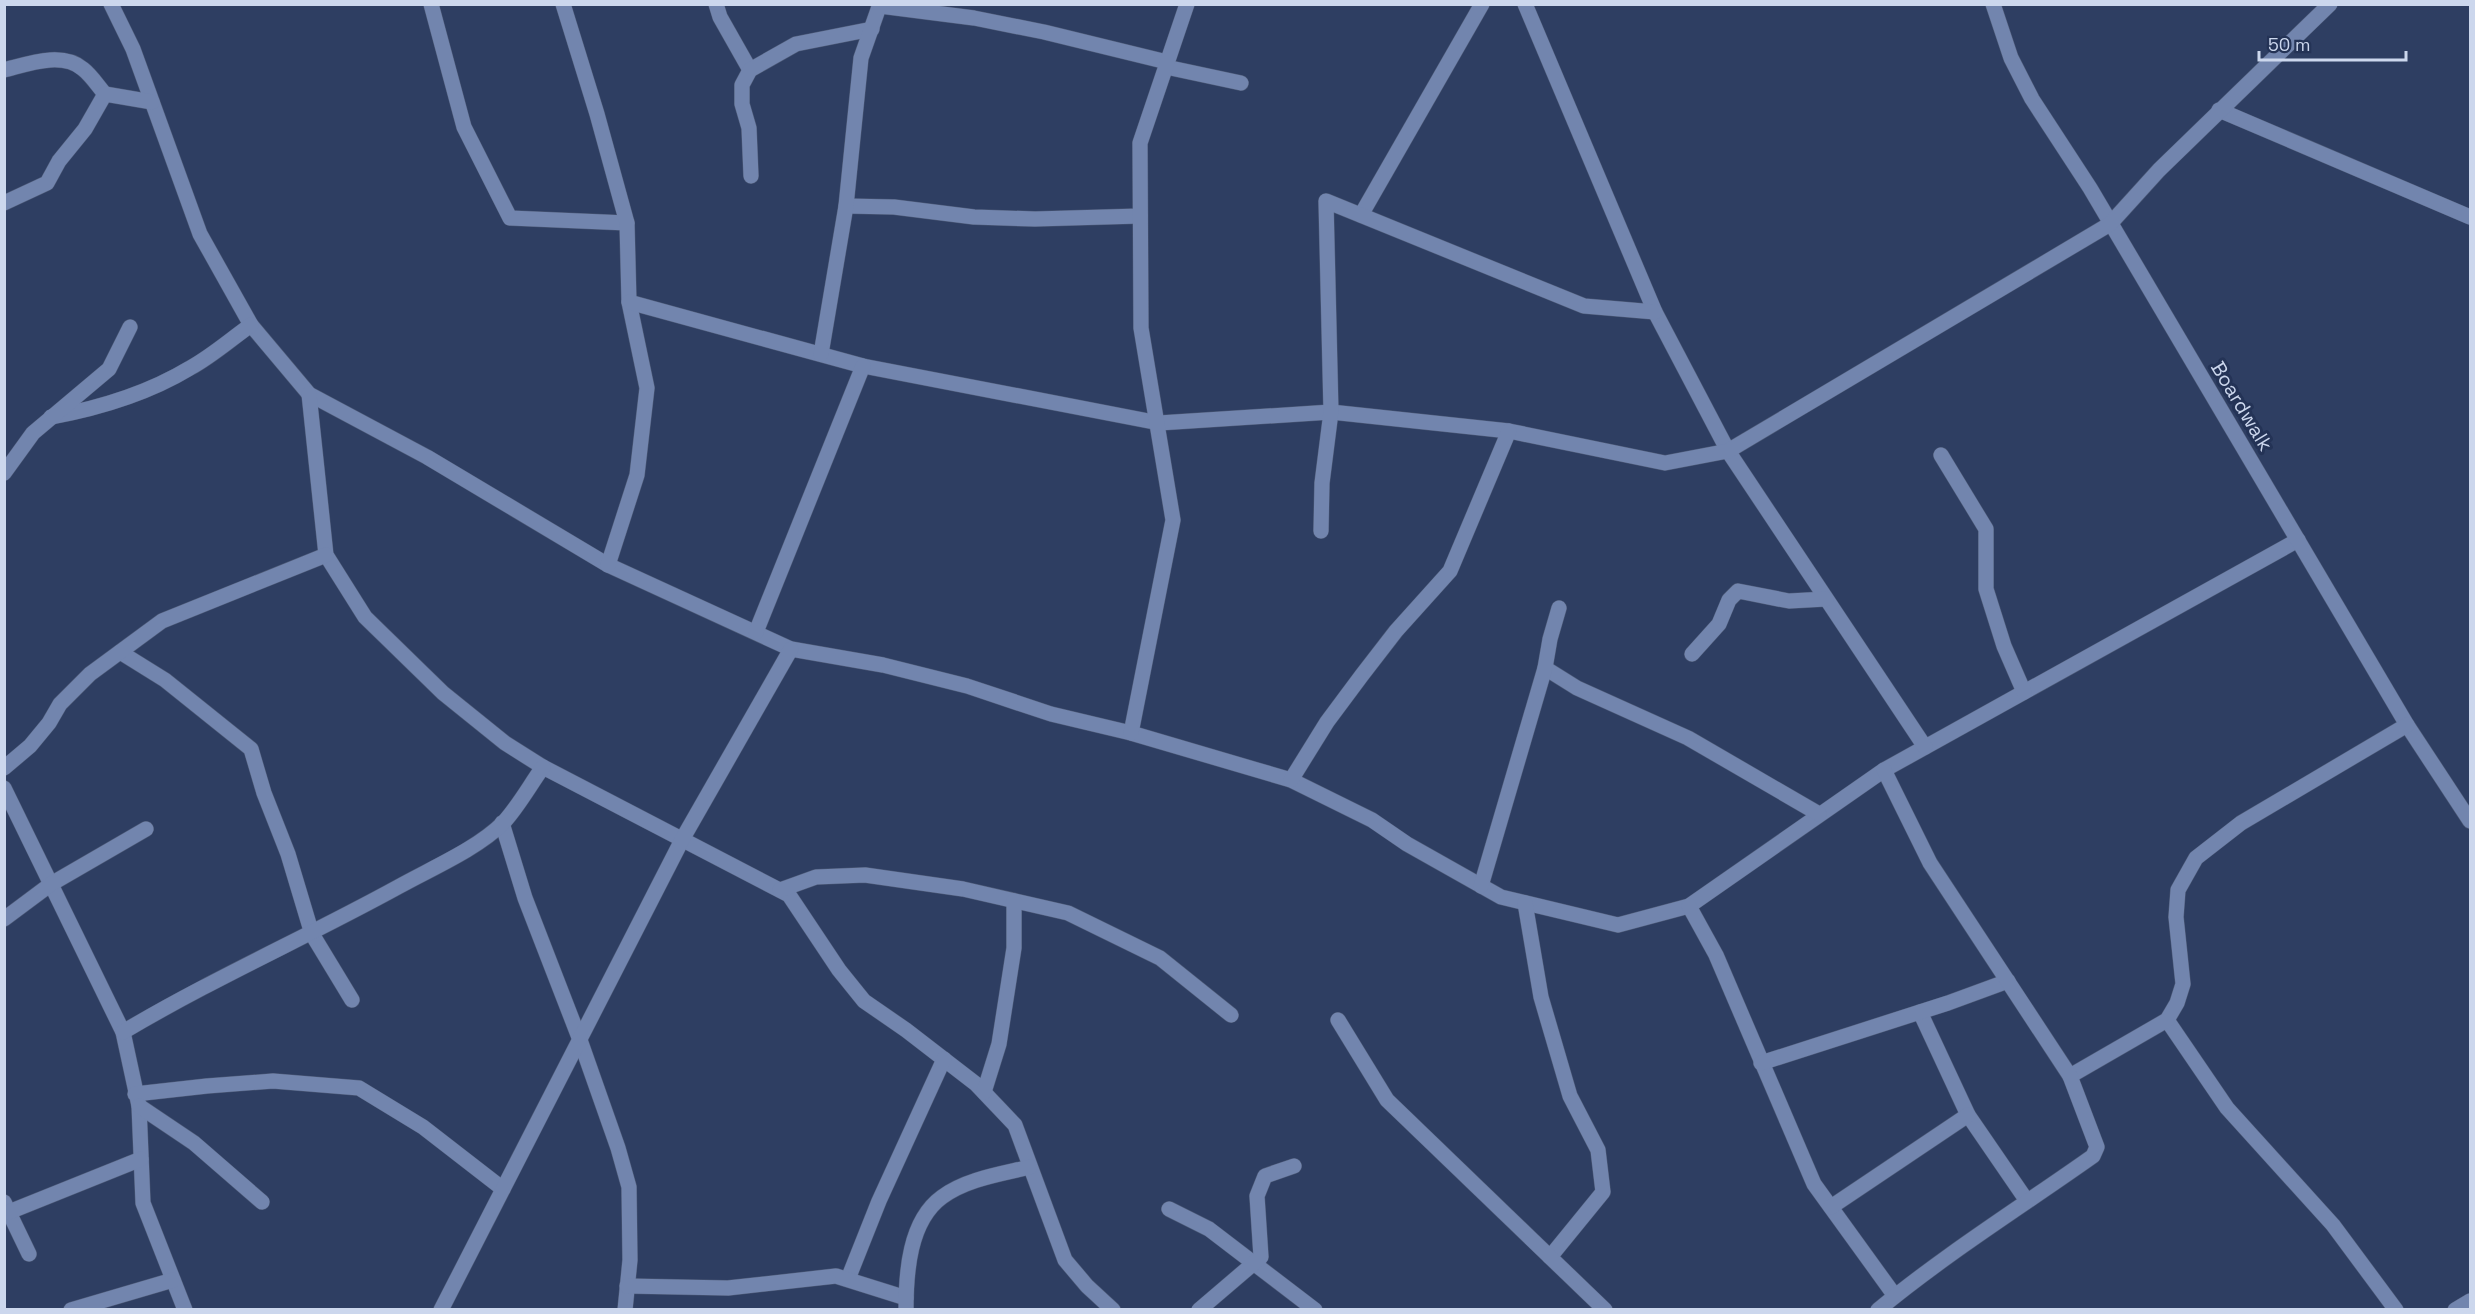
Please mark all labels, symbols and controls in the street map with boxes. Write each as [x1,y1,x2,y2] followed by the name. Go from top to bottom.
[2259,24,2406,62] scale bar
[2268,33,2310,56] text: 50 m
[2205,356,2279,456] street label: Boardwalk

